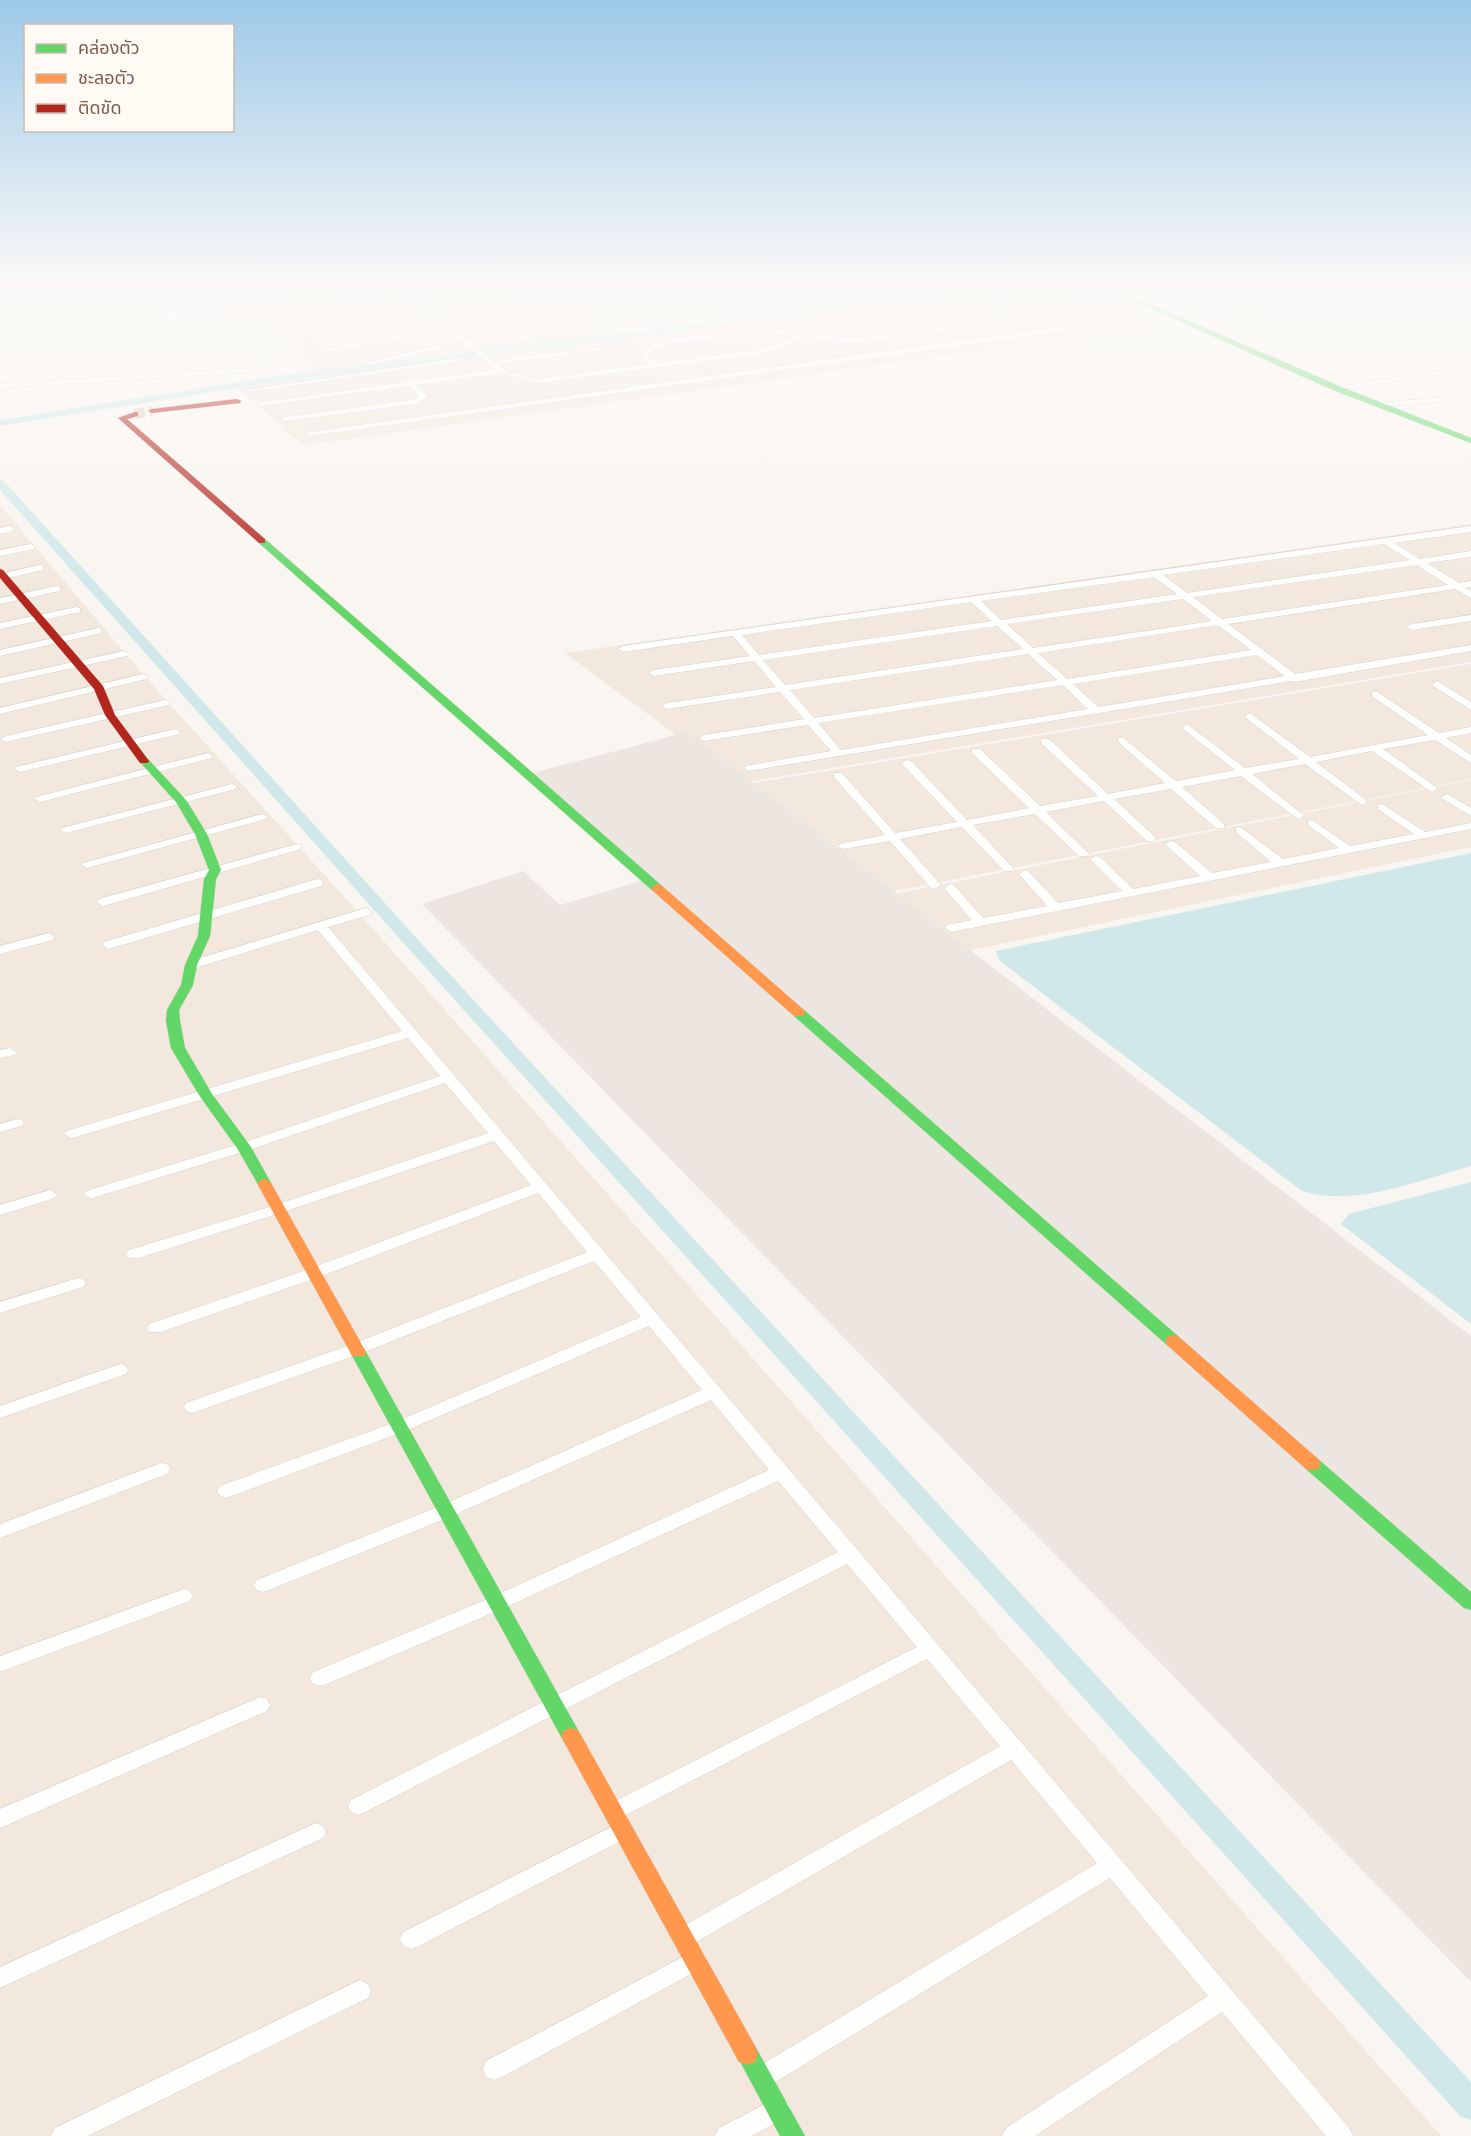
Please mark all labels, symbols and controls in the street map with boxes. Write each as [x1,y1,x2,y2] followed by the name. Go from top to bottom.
[24,24,234,132] legend
[78,37,140,58] text: คล่องตัว
[78,67,135,88] text: ชะลอตัว
[78,97,121,118] text: ติดขัด

